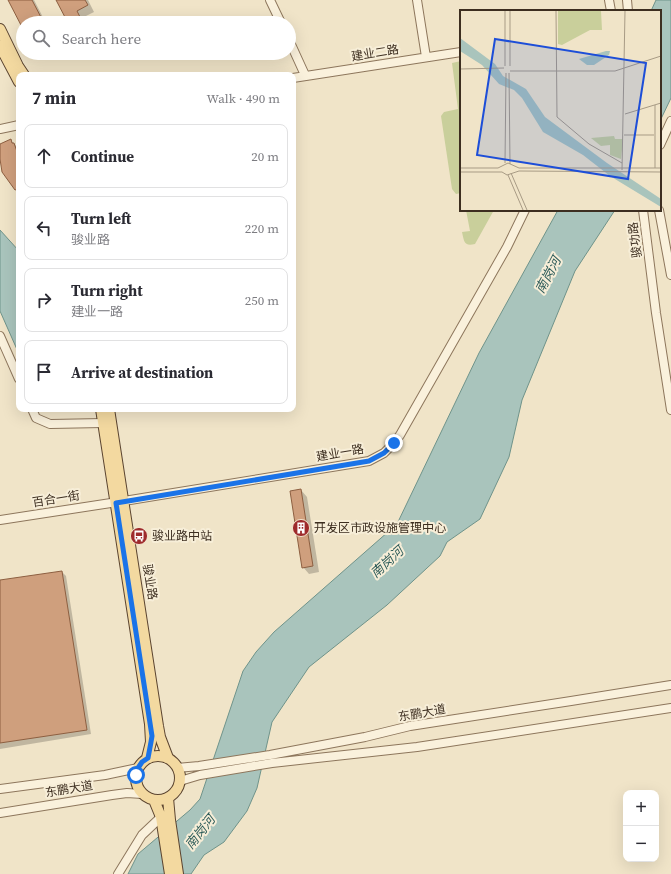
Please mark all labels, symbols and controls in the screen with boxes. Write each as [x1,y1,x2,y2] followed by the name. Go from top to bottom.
[460,10,661,211] inset map
[16,16,296,60] search box
[30,27,52,49] icon: search
[62,28,141,49] text: Search here
[350,41,400,65] street label: 建业二路
[32,86,76,110] text: 7 min
[207,90,280,107] text: Walk · 490 m
[33,145,55,167] icon: ahead
[71,146,134,167] text: Continue
[251,148,279,165] text: 20 m
[71,208,131,229] text: Turn left
[33,217,55,239] icon: left
[245,220,279,237] text: 220 m
[625,221,645,259] street label: 骏功路
[71,231,110,248] text: 骏业路
[531,251,566,296] water label: 南岗河
[71,280,143,301] text: Turn right
[33,289,55,311] icon: right
[245,292,279,309] text: 250 m
[71,303,123,320] text: 建业一路
[33,361,55,383] icon: arrive
[71,362,213,383] text: Arrive at destination
[385,434,403,452] route end
[315,441,365,465] street label: 建业一路
[31,487,81,511] street label: 百合一街
[291,518,311,538] building icon: 开发区市政设施管理中心
[314,520,446,536] place label: 开发区市政设施管理中心
[129,526,149,546] bus stop icon: 骏业路中站
[152,528,212,544] place label: 骏业路中站
[367,541,409,581] water label: 南岗河
[139,563,161,601] street label: 骏业路
[397,701,447,725] street label: 东鹏大道
[127,766,145,784] route start
[44,777,94,801] street label: 东鹏大道
[623,790,659,862] map controls
[623,790,659,826] button: +
[181,809,221,853] water label: 南岗河
[623,826,659,862] button: −

